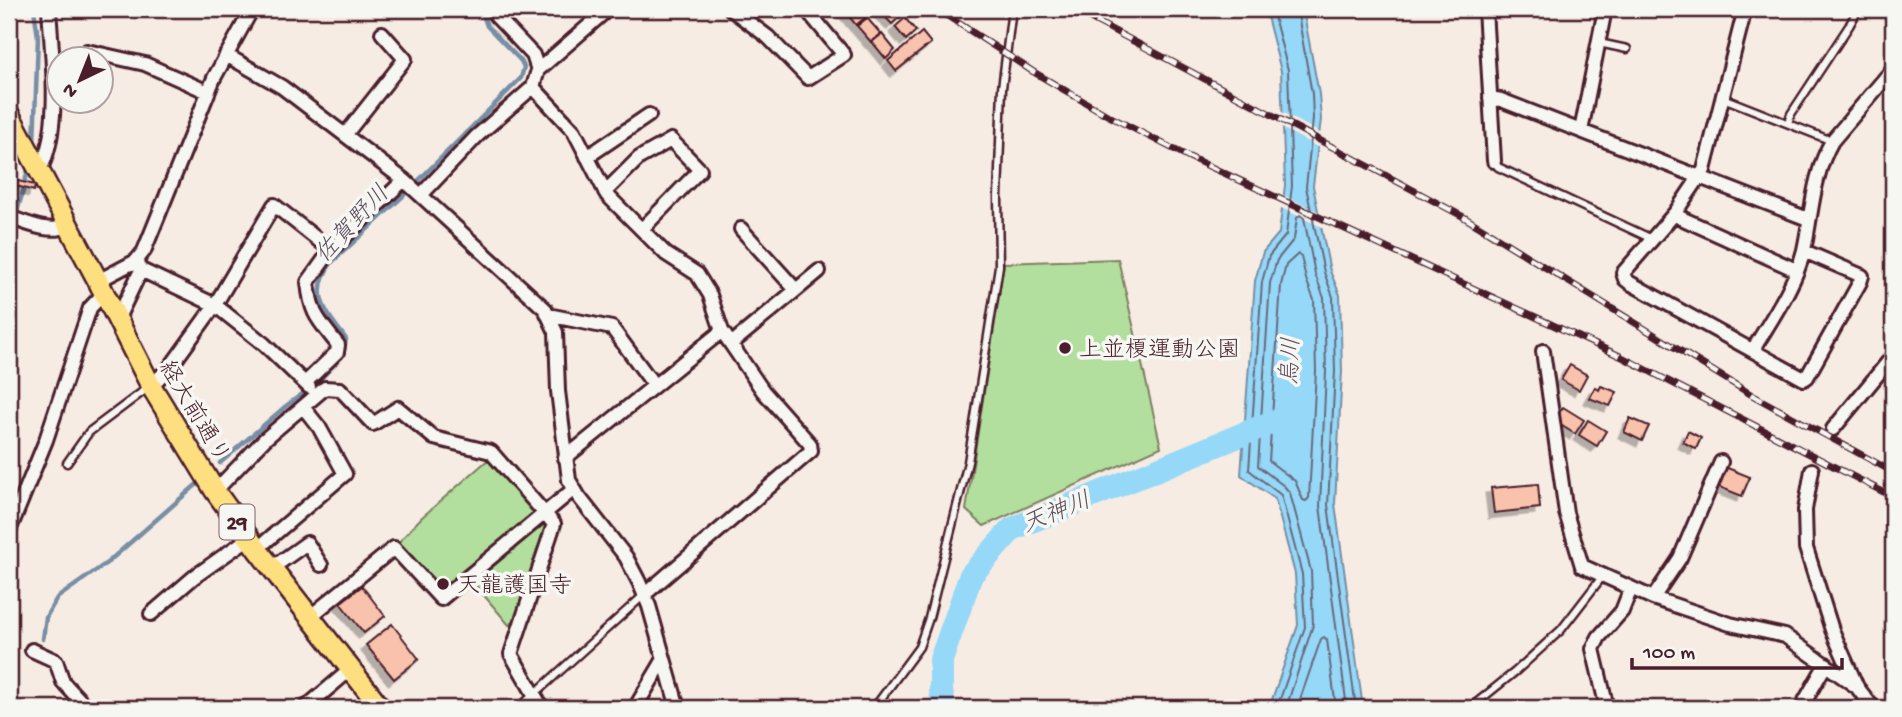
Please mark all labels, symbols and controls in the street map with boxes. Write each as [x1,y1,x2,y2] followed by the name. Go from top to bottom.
[46,46,116,116] north arrow
[58,77,83,103] text: N
[309,180,397,270] water label: 佐賀野川
[1276,336,1308,386] water label: 烏川
[1079,337,1240,365] place label: 上並榎運動公園
[1057,340,1073,356] marker: 上並榎運動公園
[152,356,235,469] street label: 経大前通り
[1018,486,1096,541] water label: 天神川
[219,504,254,540] road number: 29
[457,573,572,601] place label: 天龍護国寺
[435,576,451,592] marker: 天龍護国寺
[1632,626,1842,670] scale bar
[1642,642,1695,667] text: 100 m

